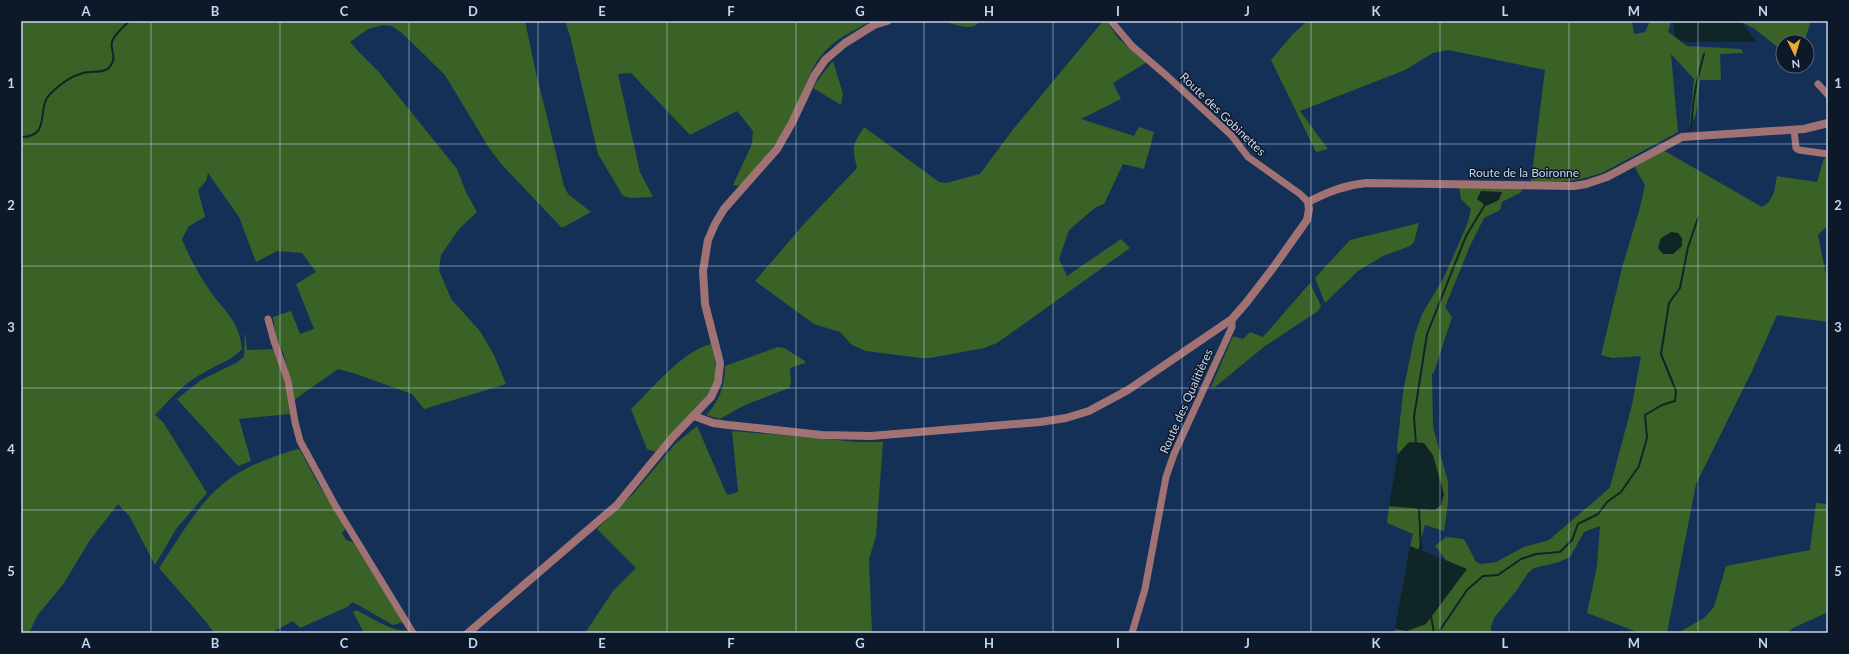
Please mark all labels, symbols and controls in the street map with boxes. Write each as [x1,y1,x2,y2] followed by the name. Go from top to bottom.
[80,3,91,19] text: A
[211,3,220,19] text: B
[340,3,349,19] text: C
[468,3,478,19] text: D
[598,3,606,19] text: E
[727,3,735,19] text: F
[855,3,865,19] text: G
[984,3,994,19] text: H
[1116,3,1120,19] text: I
[1244,3,1250,19] text: J
[1372,3,1382,19] text: K
[1502,3,1509,19] text: L
[1628,3,1640,19] text: M
[1758,3,1768,19] text: N
[1775,34,1815,74] north arrow
[1791,58,1801,71] text: N
[1177,69,1269,159] street label: Route des Gobinettes
[7,75,15,91] text: 1
[1834,75,1842,91] text: 1
[1469,165,1579,180] street label: Route de la Boironne
[7,197,15,213] text: 2
[1834,197,1842,213] text: 2
[7,319,15,335] text: 3
[1834,319,1842,335] text: 3
[1156,346,1216,456] street label: Route des Qualitières
[7,441,15,457] text: 4
[1834,441,1842,457] text: 4
[7,563,15,579] text: 5
[1834,563,1842,579] text: 5
[80,635,91,651] text: A
[211,635,220,651] text: B
[340,635,349,651] text: C
[468,635,478,651] text: D
[598,635,606,651] text: E
[727,635,735,651] text: F
[855,635,865,651] text: G
[984,635,994,651] text: H
[1116,635,1120,651] text: I
[1244,635,1250,651] text: J
[1372,635,1382,651] text: K
[1502,635,1509,651] text: L
[1628,635,1640,651] text: M
[1758,635,1768,651] text: N

